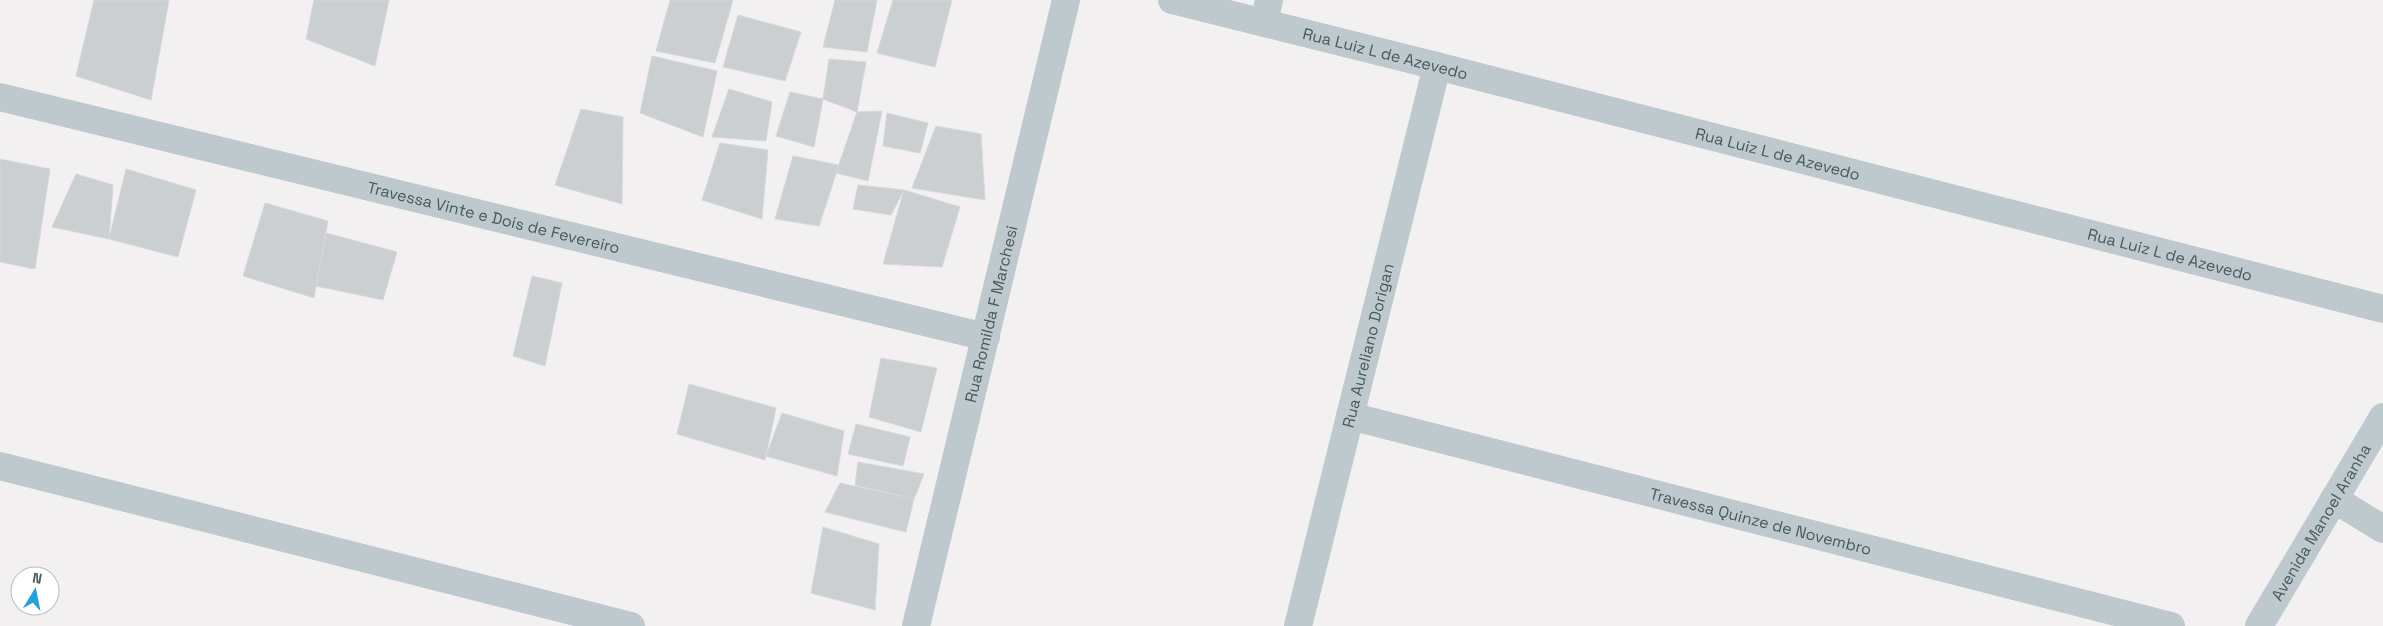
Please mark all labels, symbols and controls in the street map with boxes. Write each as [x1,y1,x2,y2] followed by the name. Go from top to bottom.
[1301,23,1470,85] street label: Rua Luiz L de Azevedo
[1693,123,1862,185] street label: Rua Luiz L de Azevedo
[365,177,622,259] street label: Travessa Vinte e Dois de Fevereiro
[960,223,1023,405] street label: Rua Romilda F Marchesi
[2085,224,2255,286] street label: Rua Luiz L de Azevedo
[1338,261,1399,430] street label: Rua Aureliano Dorigan
[2266,440,2376,604] street label: Avenida Manoel Aranha
[1648,483,1874,560] street label: Travessa Quinze de Novembro
[10,566,60,616] north arrow
[31,569,43,588] text: N

